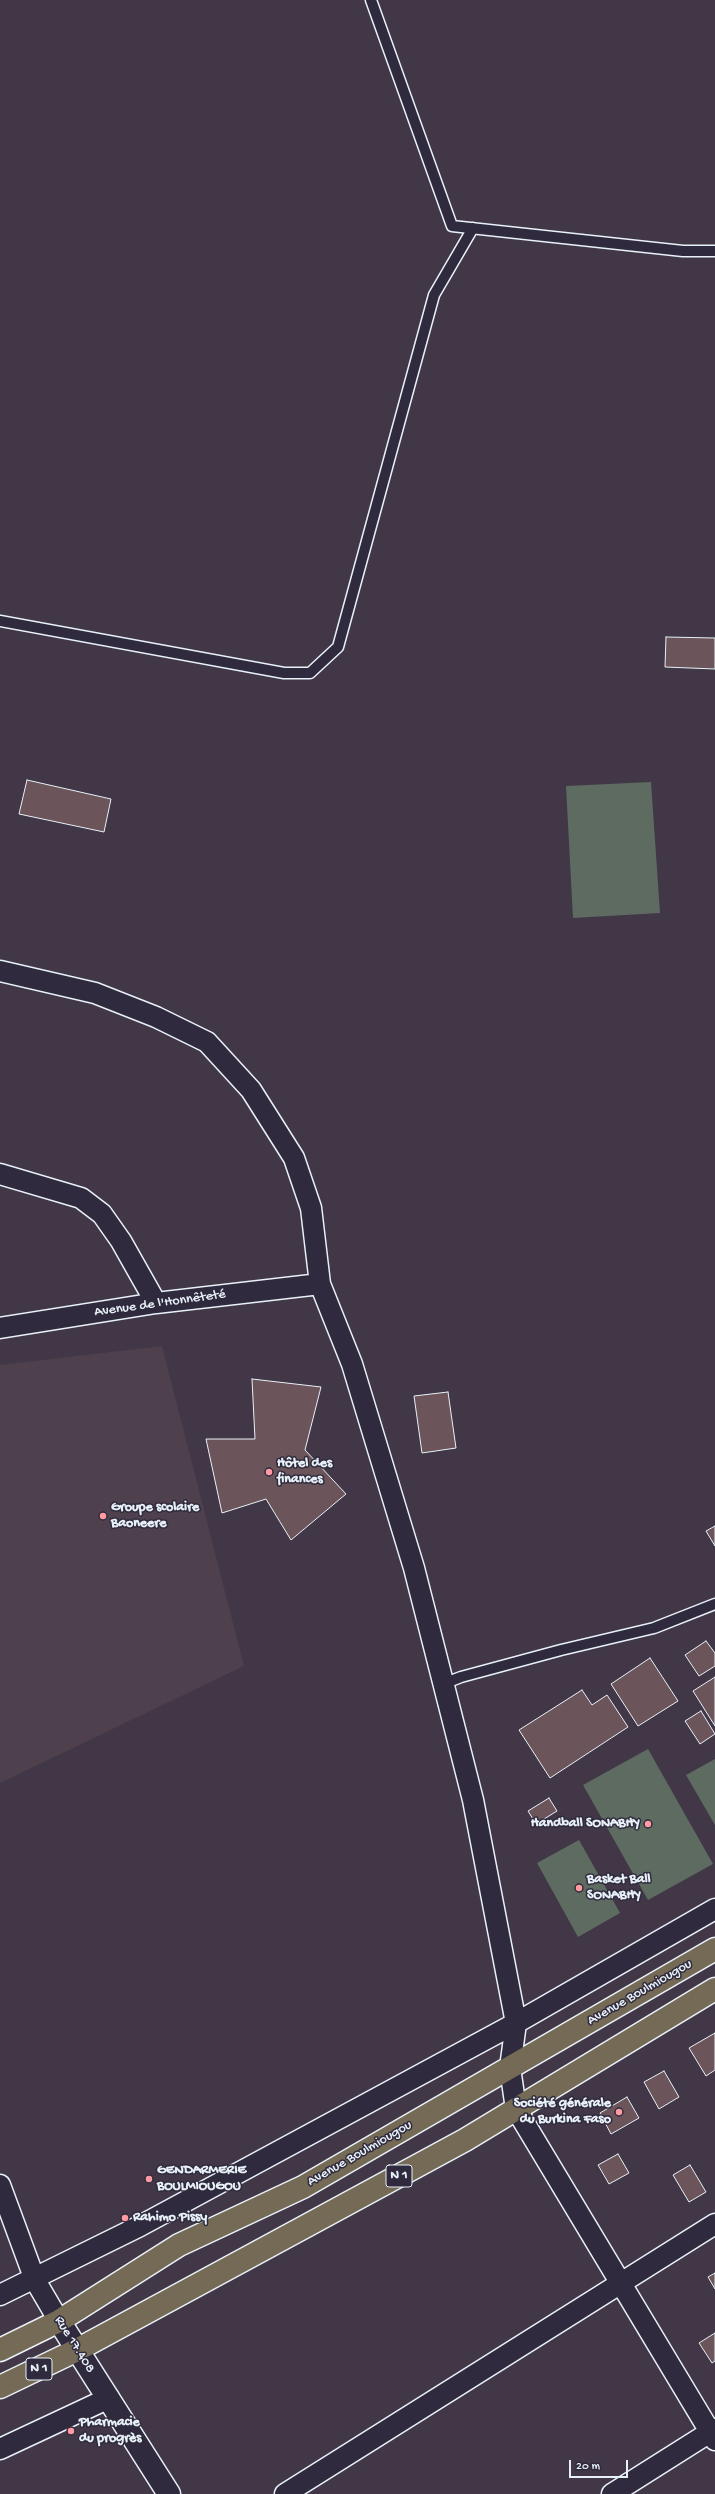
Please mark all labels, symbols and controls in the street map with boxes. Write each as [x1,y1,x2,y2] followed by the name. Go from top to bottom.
[93,1286,227,1322] street label: Avenue de l'Honnêteté
[277,1456,332,1488] place label: Hôtel des finances
[264,1467,274,1477] marker: Hôtel des finances
[111,1500,199,1532] place label: Groupe scolaire Baoneere
[98,1511,108,1521] marker: Groupe scolaire Baoneere
[531,1816,640,1832] place label: Handball SONABHY
[643,1819,653,1829] marker: Handball SONABHY
[587,1872,651,1904] place label: Basket Ball SONABHY
[574,1883,584,1893] marker: Basket Ball SONABHY
[585,1956,695,2030] street label: Avenue Boulmiougou
[514,2096,611,2128] place label: Société générale du Burkina Faso
[614,2107,624,2117] marker: Société générale du Burkina Faso
[305,2117,415,2191] street label: Avenue Boulmiougou
[157,2163,246,2196] place label: GENDARMERIE BOULMIOUGOU
[386,2165,412,2187] road number: N 1
[144,2174,154,2184] marker: GENDARMERIE BOULMIOUGOU
[133,2210,207,2226] place label: Rahimo Pissy
[120,2213,130,2223] marker: Rahimo Pissy
[50,2313,98,2377] street label: Rue 17.408
[26,2358,52,2380] road number: N 1
[79,2415,142,2448] place label: Pharmacie du progrès
[66,2426,76,2436] marker: Pharmacie du progrès
[571,2452,630,2478] scale bar
[576,2460,600,2474] text: 20 m

